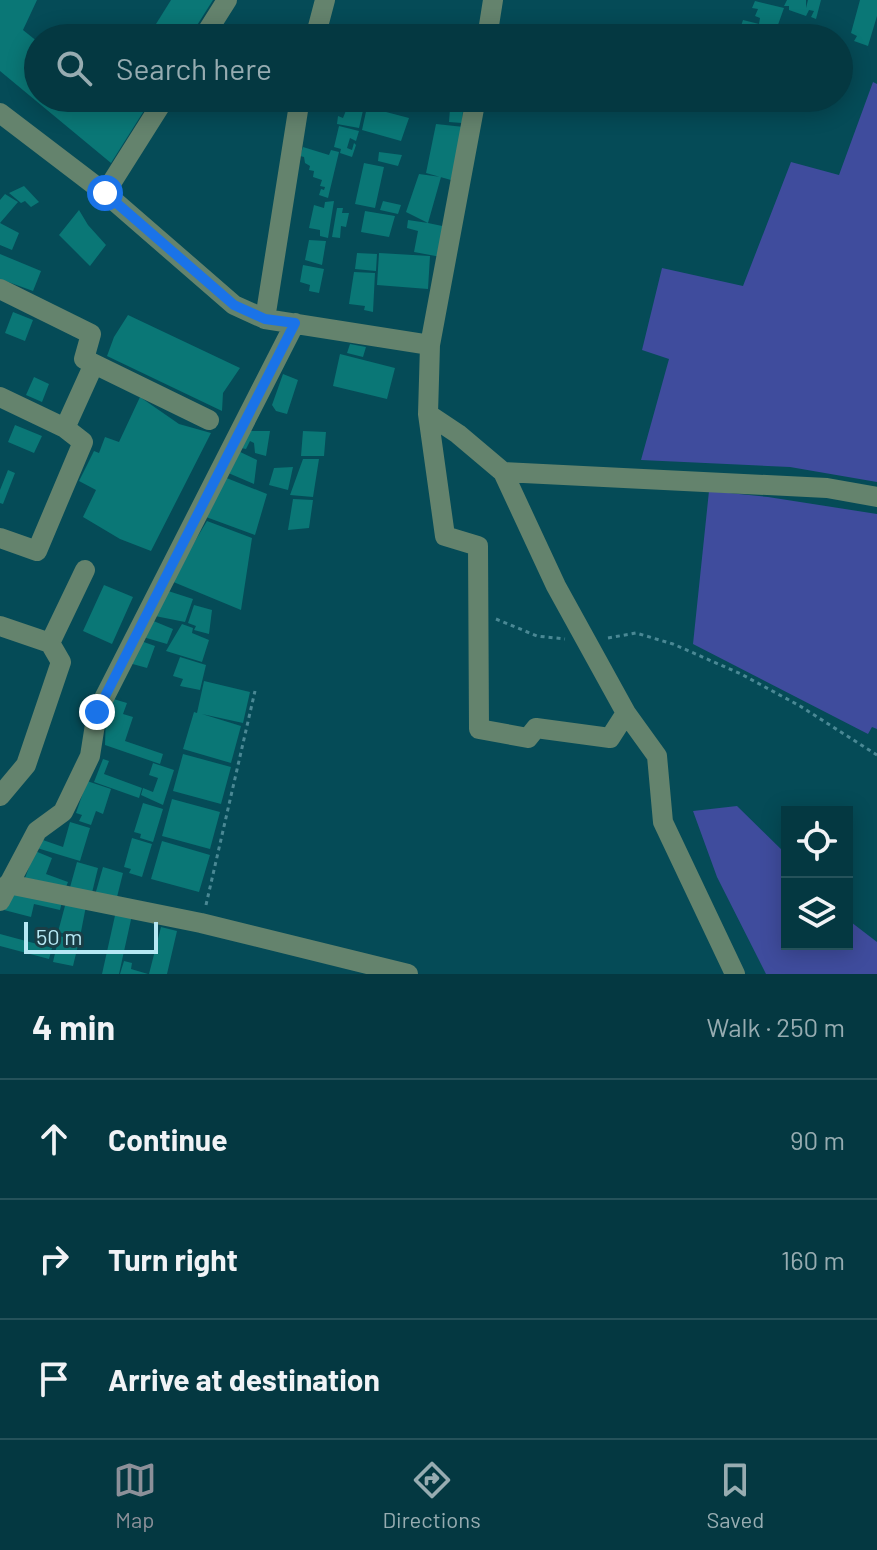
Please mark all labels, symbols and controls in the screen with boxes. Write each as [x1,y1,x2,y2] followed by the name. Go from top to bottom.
[24,24,853,112] search box
[52,46,96,90] icon: search
[116,50,272,86] text: Search here
[87,175,123,211] route start
[79,694,115,730] route end
[781,806,853,950] map controls
[781,806,853,878] button: locate
[781,878,853,950] button: layers
[24,918,158,954] scale bar
[36,923,82,949] text: 50 m
[32,1006,115,1047] text: 4 min
[707,1011,845,1042] text: Walk · 250 m
[32,1117,76,1161] icon: ahead
[108,1121,228,1157] text: Continue
[790,1124,845,1155] text: 90 m
[32,1237,76,1281] icon: right
[108,1241,238,1277] text: Turn right
[781,1244,845,1275] text: 160 m
[32,1357,76,1401] icon: arrive
[108,1361,380,1397] text: Arrive at destination
[113,1458,157,1532] tab: Map
[382,1458,481,1532] tab: Directions
[706,1458,764,1532] tab: Saved

